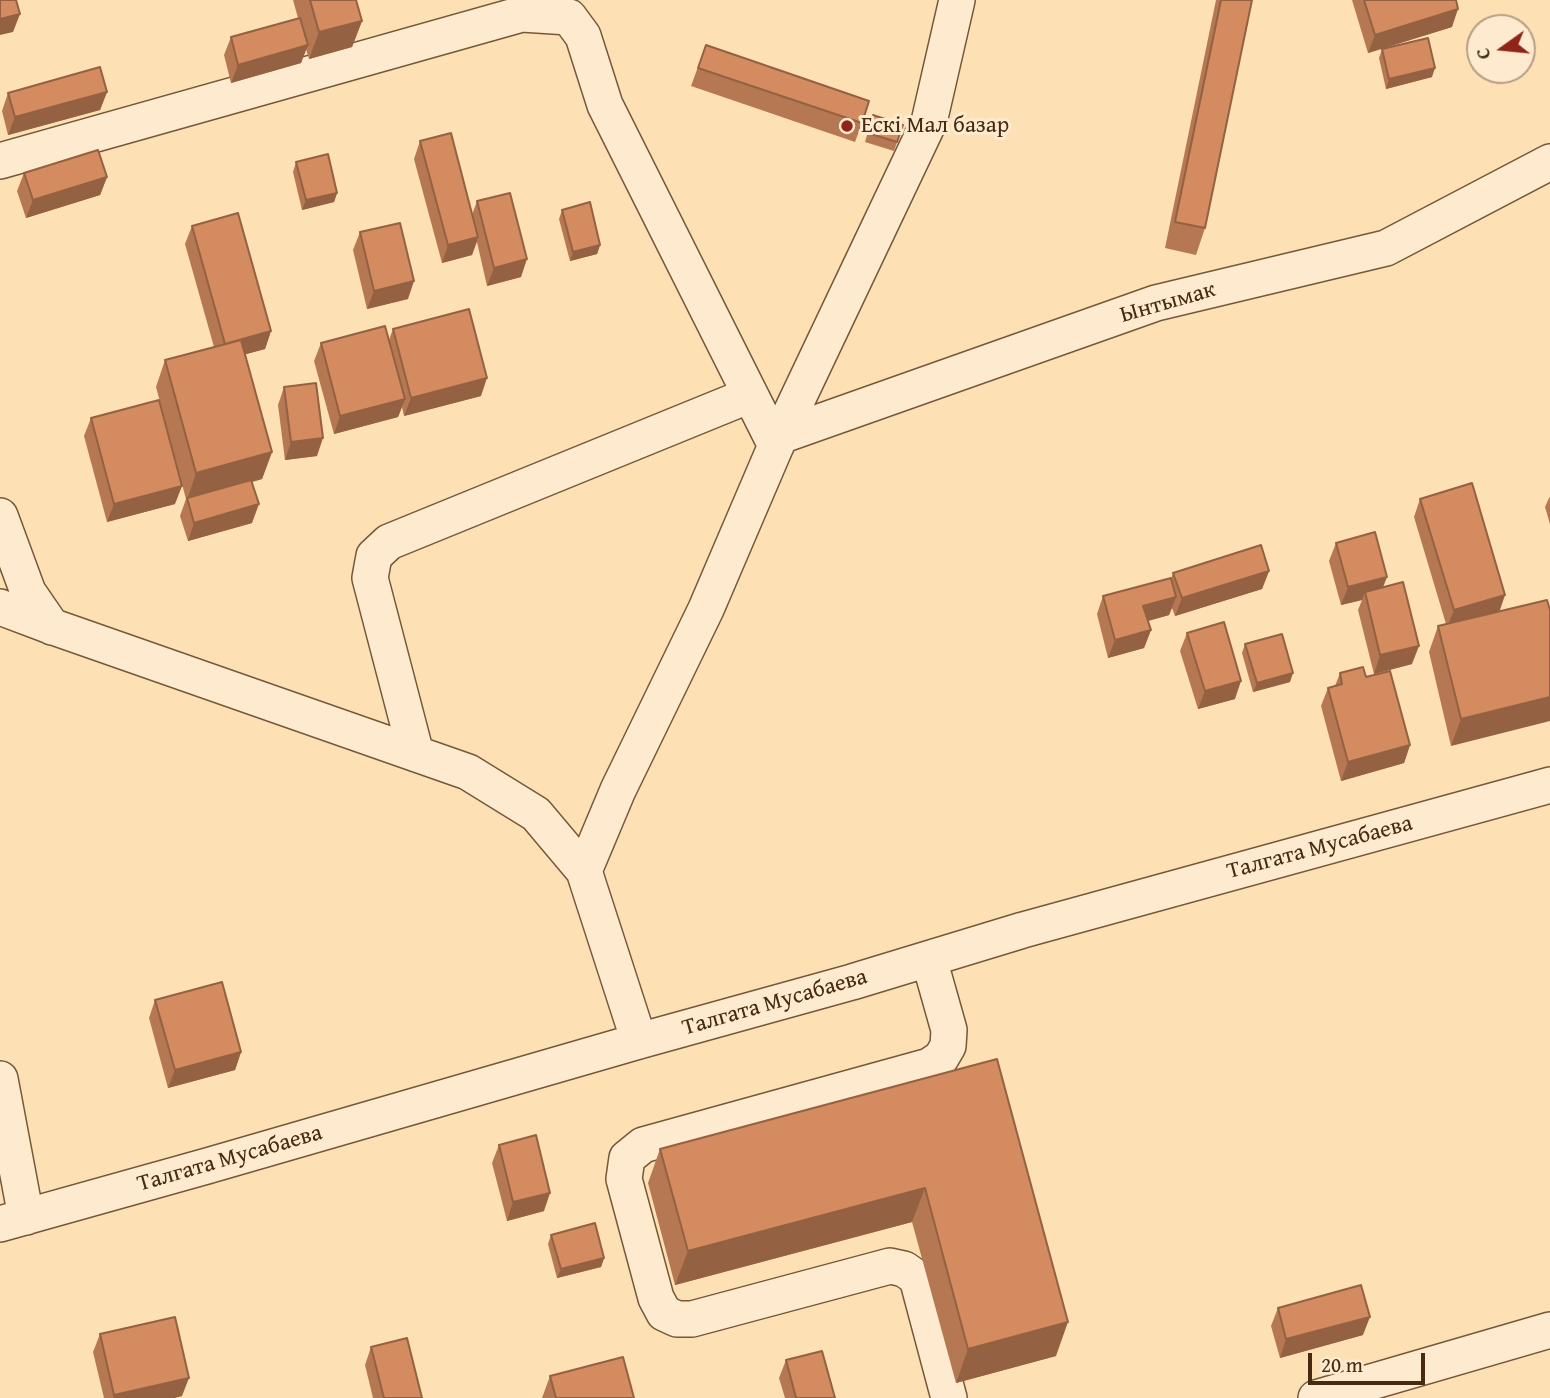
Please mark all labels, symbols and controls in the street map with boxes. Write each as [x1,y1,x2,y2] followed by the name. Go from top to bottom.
[1466,14,1536,84] north arrow
[1468,45,1498,63] text: С
[861,112,1009,140] place label: Ескі Мал базар
[839,118,855,134] marker: Ескі Мал базар
[1117,276,1219,330] street label: Ынтымак
[1224,810,1416,886] street label: Талгата Мусабаева
[679,963,871,1043] street label: Талгата Мусабаева
[134,1119,326,1199] street label: Талгата Мусабаева
[1312,1338,1429,1382] scale bar
[1321,1349,1363,1380] text: 20 m

